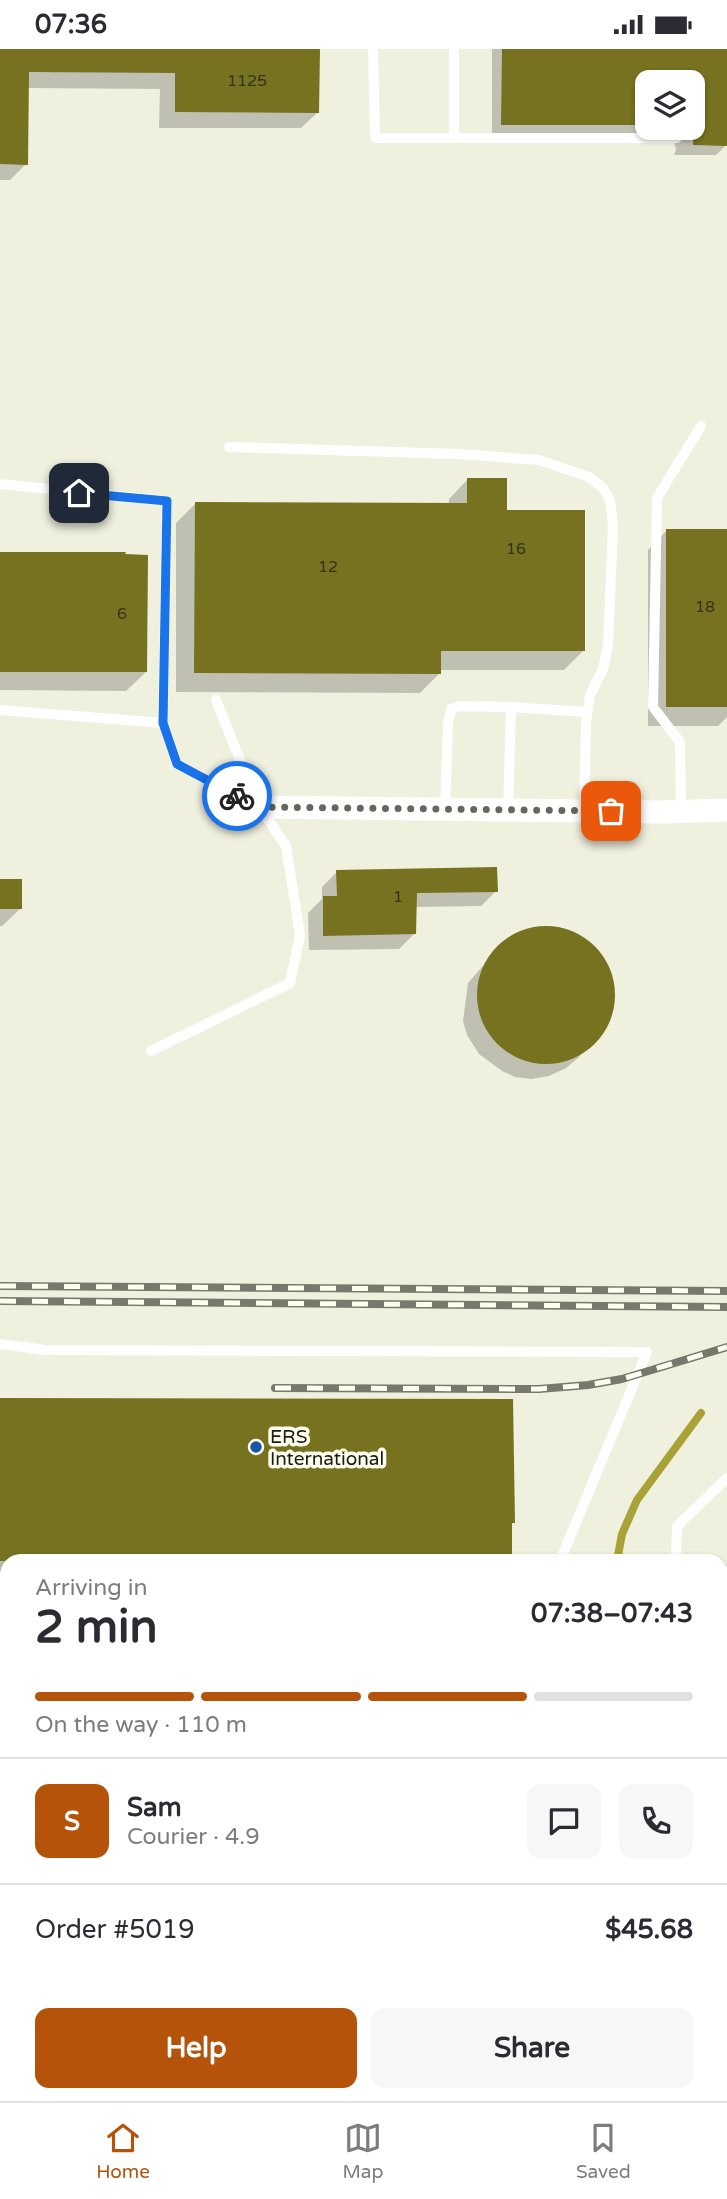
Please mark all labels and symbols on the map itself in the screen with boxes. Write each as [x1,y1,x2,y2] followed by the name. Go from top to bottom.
[227,71,267,91] house number: 1125
[49,463,109,523] pin
[506,539,526,559] house number: 16
[318,557,338,577] house number: 12
[695,597,715,617] house number: 18
[117,604,127,624] house number: 6
[202,761,272,831] courier
[581,781,641,841] pin
[393,887,403,907] house number: 1
[270,1426,384,1470] place label: ERS International
[248,1439,264,1455] marker: ERS International

